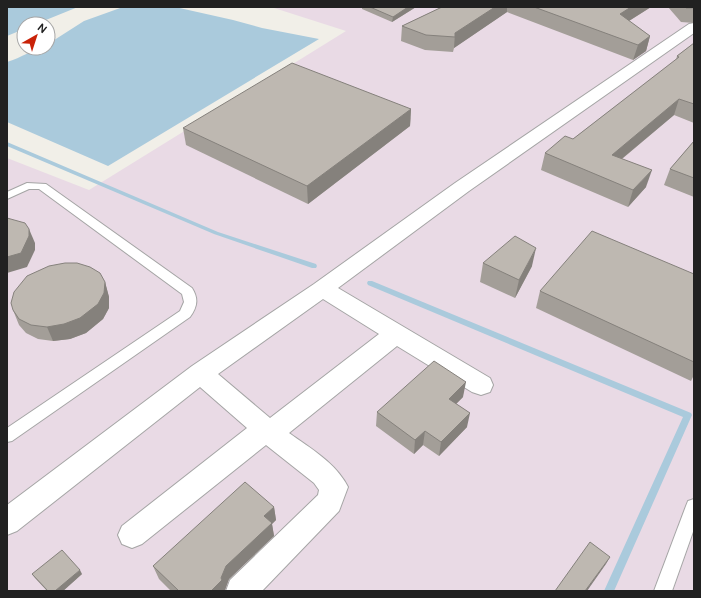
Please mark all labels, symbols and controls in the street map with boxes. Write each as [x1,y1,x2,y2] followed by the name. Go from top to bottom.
[16,16,56,56] north arrow
[35,20,50,36] text: N

